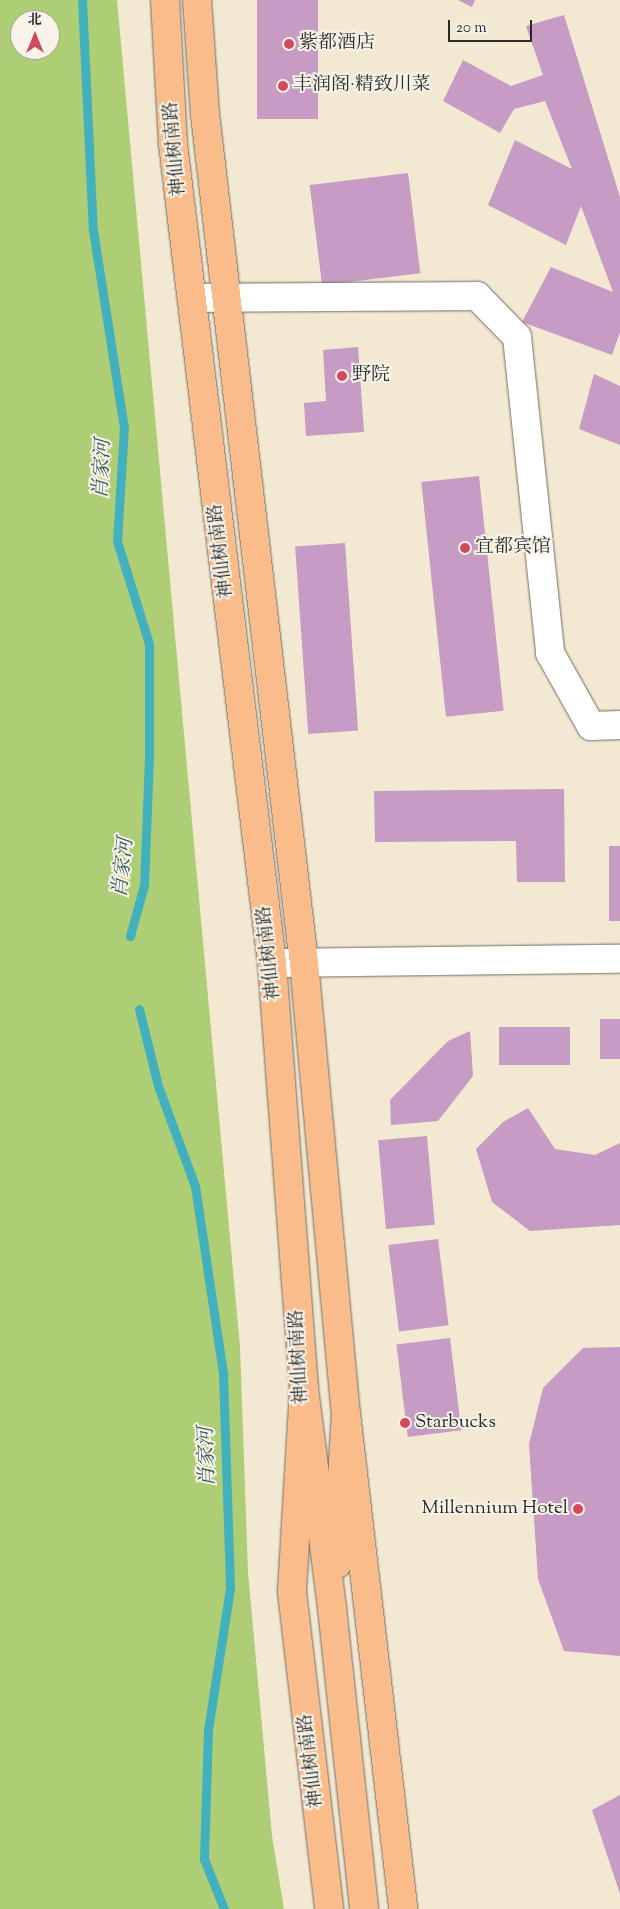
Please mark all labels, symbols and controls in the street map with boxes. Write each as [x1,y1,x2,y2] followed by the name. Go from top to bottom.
[10,10,60,60] north arrow
[450,10,534,42] scale bar
[28,11,42,31] text: 北
[456,18,487,39] text: 20 m
[299,33,375,55] place label: 紫都酒店
[283,38,295,50] marker: 紫都酒店
[293,75,431,97] place label: 丰润阁·精致川菜
[277,80,289,92] marker: 丰润阁·精致川菜
[161,101,191,197] street label: 神仙树南路
[352,365,390,387] place label: 野院
[336,370,348,382] marker: 野院
[89,438,117,500] water label: 肖家河
[205,502,239,600] street label: 神仙树南路
[475,537,551,559] place label: 宜都宾馆
[459,542,471,554] marker: 宜都宾馆
[109,837,139,899] water label: 肖家河
[254,905,286,1001] street label: 神仙树南路
[286,1309,314,1405] street label: 神仙树南路
[415,1412,496,1434] place label: Starbucks
[399,1417,411,1429] marker: Starbucks
[195,1427,221,1487] water label: 肖家河
[422,1498,568,1520] place label: Millennium Hotel
[572,1503,584,1515] marker: Millennium Hotel
[295,1712,329,1810] street label: 神仙树南路

